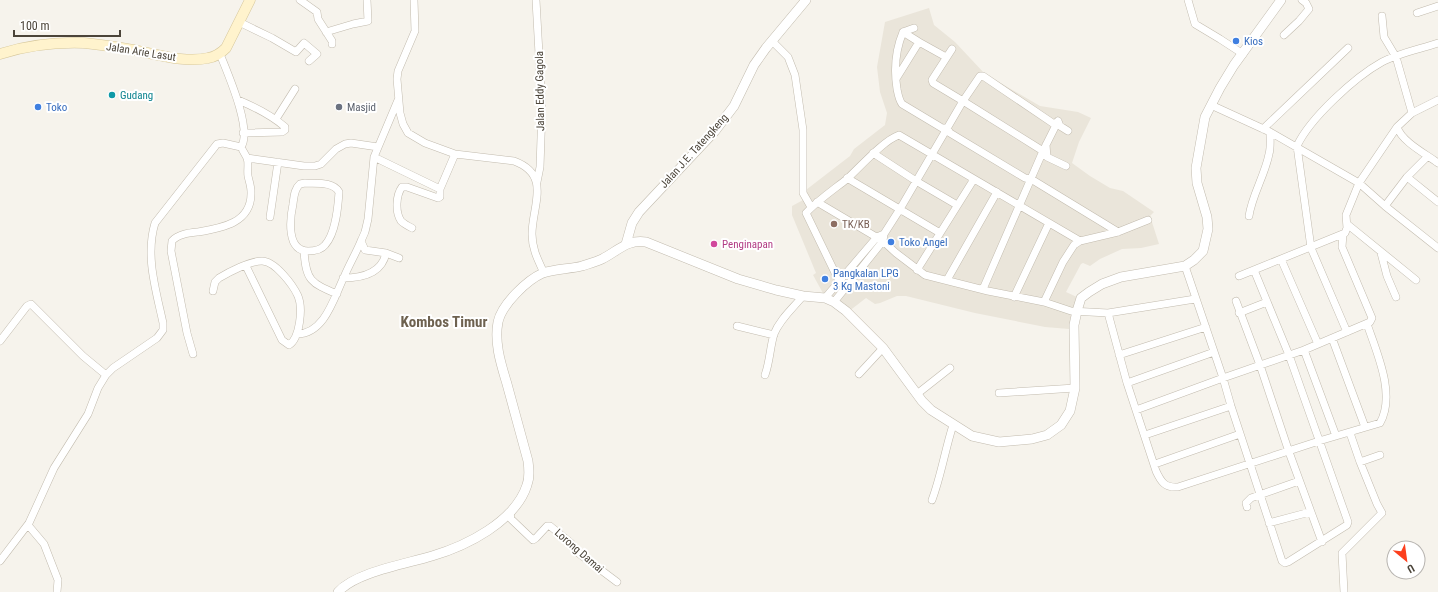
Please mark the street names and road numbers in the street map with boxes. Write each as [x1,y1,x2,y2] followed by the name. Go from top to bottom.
[105,40,177,64] street label: Jalan Arie Lasut
[533,51,547,131] street label: Jalan Eddy Gagola
[657,111,731,191] street label: Jalan J.E. Tatengkeng
[552,526,606,576] street label: Lorong Damai

